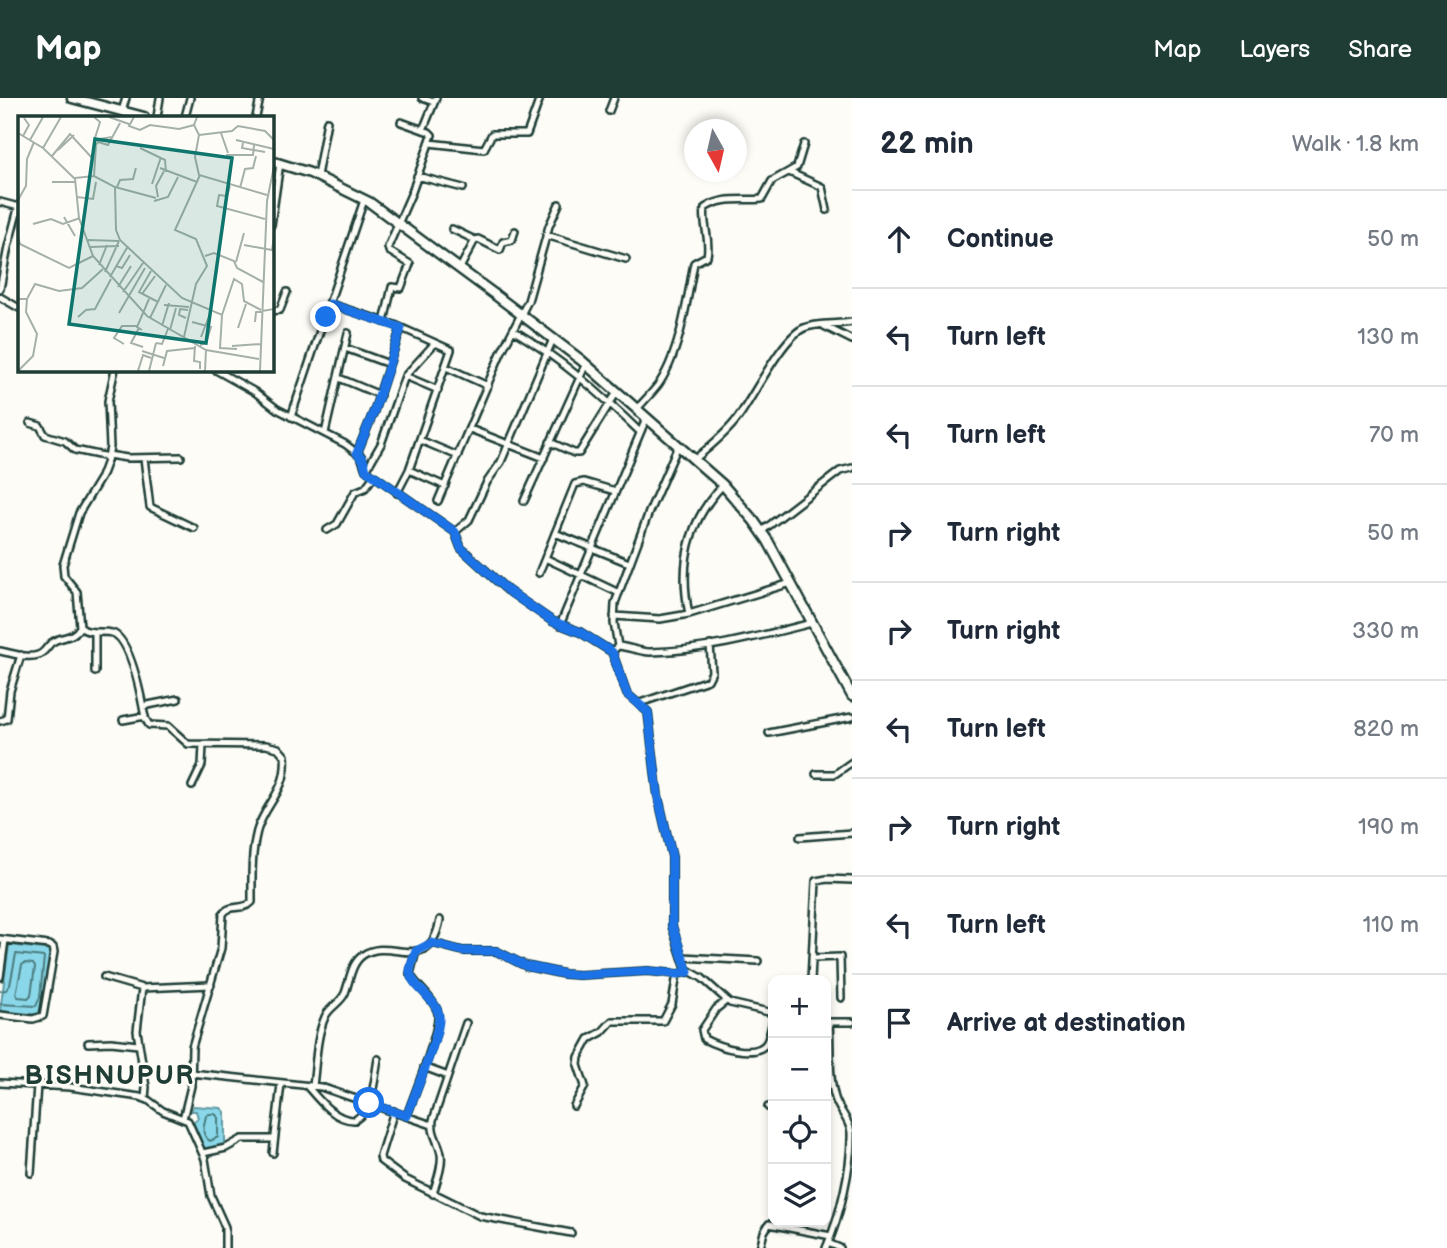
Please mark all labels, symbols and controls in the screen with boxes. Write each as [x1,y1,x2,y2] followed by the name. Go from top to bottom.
[35,29,101,69] text: Map
[1153,35,1201,64] text: Map
[1239,35,1310,64] text: Layers
[1348,35,1412,64] text: Share
[18,116,273,371] inset map
[684,119,747,182] north arrow
[880,126,974,162] text: 22 min
[1292,130,1419,158] text: Walk · 1.8 km
[880,220,918,258] icon: ahead
[947,224,1054,255] text: Continue
[1367,225,1419,253] text: 50 m
[310,301,341,332] route end
[880,318,918,356] icon: left
[947,322,1046,353] text: Turn left
[1357,323,1419,351] text: 130 m
[880,416,918,454] icon: left
[947,420,1046,451] text: Turn left
[1369,421,1419,449] text: 70 m
[880,514,918,552] icon: right
[947,518,1060,549] text: Turn right
[1367,519,1419,547] text: 50 m
[880,612,918,650] icon: right
[947,616,1060,647] text: Turn right
[1352,617,1419,645] text: 330 m
[880,710,918,748] icon: left
[947,714,1046,745] text: Turn left
[1353,715,1419,743] text: 820 m
[880,808,918,846] icon: right
[947,812,1060,843] text: Turn right
[1358,813,1419,841] text: 190 m
[880,906,918,944] icon: left
[947,910,1046,941] text: Turn left
[1362,911,1419,939] text: 110 m
[768,975,831,1227] map controls
[768,975,831,1038] button: +
[880,1004,918,1042] icon: arrive
[947,1008,1186,1039] text: Arrive at destination
[768,1038,831,1101] button: −
[25,1061,195,1092] district label: BISHNUPUR
[353,1087,384,1118] route start
[768,1101,831,1164] button: locate
[768,1164,831,1227] button: layers

